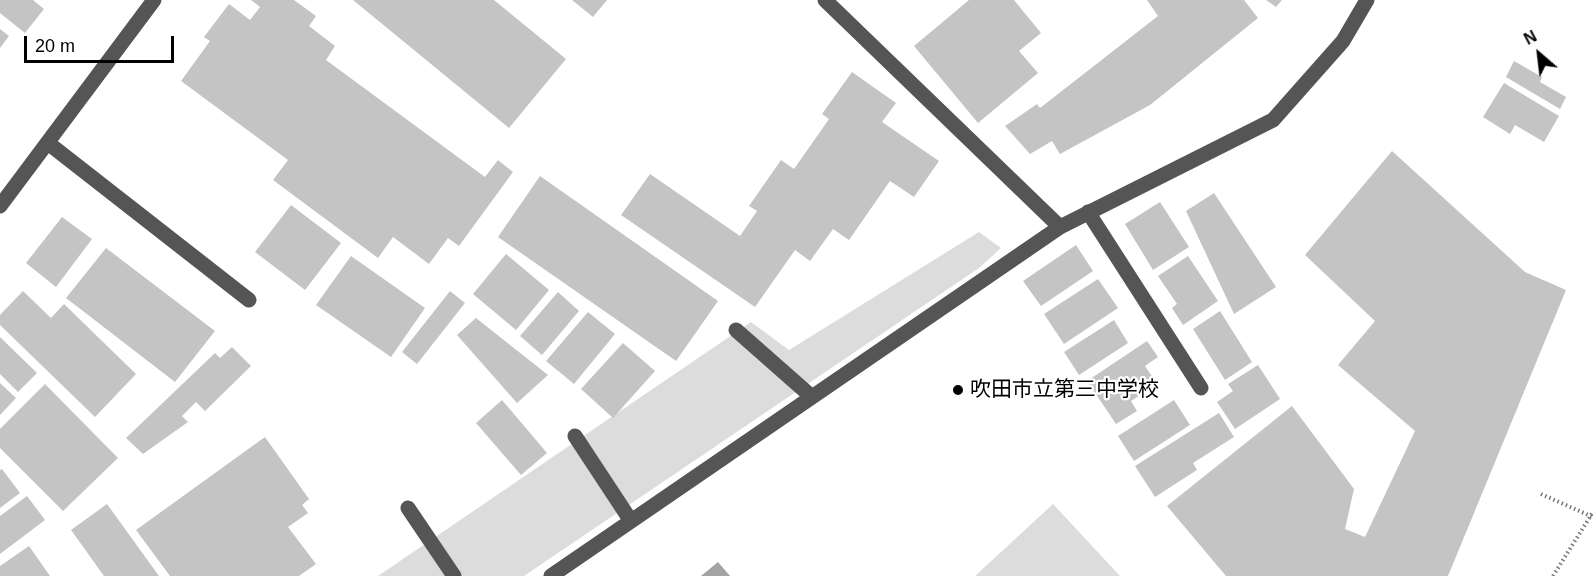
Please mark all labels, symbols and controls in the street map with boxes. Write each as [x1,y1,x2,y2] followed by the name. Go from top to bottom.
[27,24,177,62] scale bar
[1509,24,1569,84] north arrow
[1521,27,1539,48] text: N
[35,36,75,56] text: 20 m
[970,377,1159,403] place label: 吹田市立第三中学校
[951,383,965,397] marker: 吹田市立第三中学校

